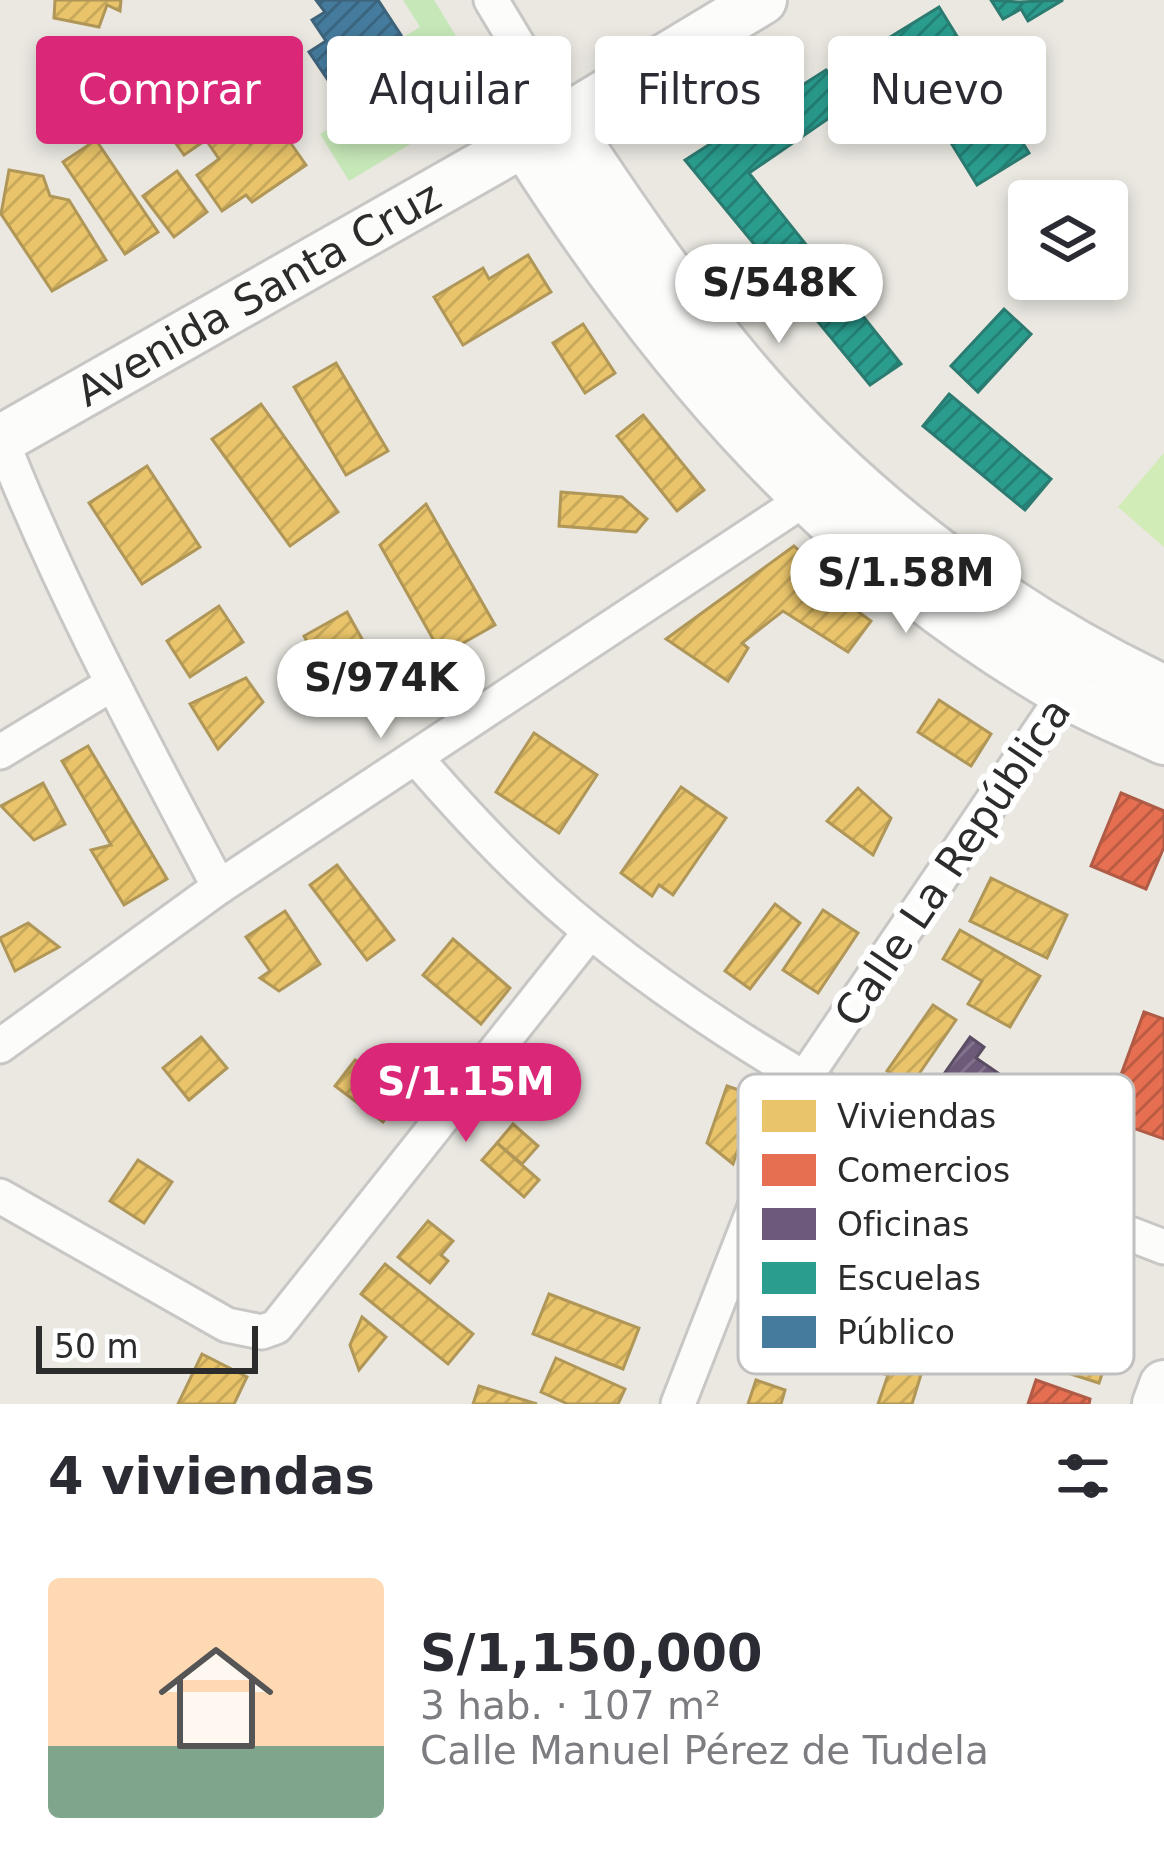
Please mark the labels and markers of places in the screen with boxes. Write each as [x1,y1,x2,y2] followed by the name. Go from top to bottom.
[681,244,877,346] pin: S/548K
[795,534,1017,636] pin: S/1.58M
[283,639,479,741] pin: S/974K
[355,1043,577,1145] pin: S/1.15M

